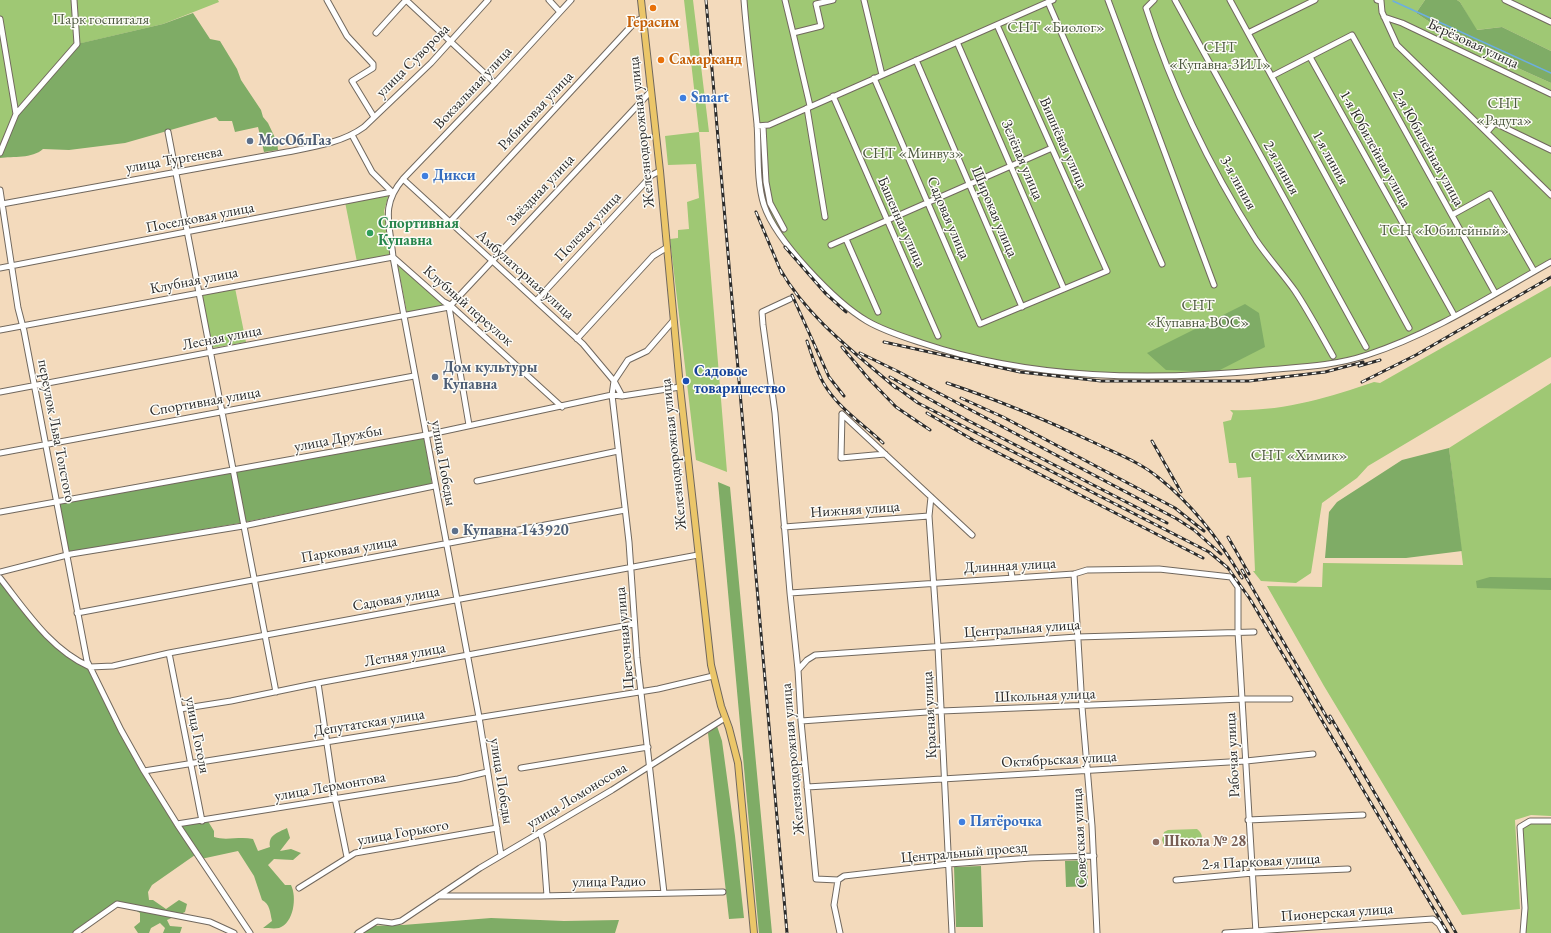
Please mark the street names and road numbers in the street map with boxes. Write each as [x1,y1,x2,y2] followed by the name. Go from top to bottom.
[1425,15,1521,73] street label: Берёзовая улица
[372,20,454,102] street label: улица Суворова
[430,43,516,133] street label: Вокзальная улица
[625,55,659,209] street label: Железнодорожная улица
[495,68,577,154] street label: Рябиновая улица
[1388,86,1468,210] street label: 2-я Юбилейная улица
[1335,87,1415,211] street label: 1-я Юбилейная улица
[1035,95,1091,191] street label: Вишнёвая улица
[997,117,1047,203] street label: Зелёная улица
[1308,128,1352,188] street label: 1-я линия
[1259,138,1303,198] street label: 2-я линия
[124,143,224,177] street label: улица Тургенева
[503,151,579,229] street label: Звёздная улица
[1216,153,1260,213] street label: 3-я линия
[967,164,1021,260] street label: Широкая улица
[873,174,929,270] street label: Башенная улица
[923,174,973,262] street label: Садовая улица
[551,188,625,266] street label: Полевая улица
[144,199,256,237] street label: Поселковая улица
[472,226,578,324] street label: Амбулаторная улица
[419,262,517,350] street label: Клубный переулок
[148,264,240,298] street label: Клубная улица
[181,321,263,355] street label: Лесная улица
[33,358,79,504] street label: переулок Льва Толстого
[657,377,691,531] street label: Железнодорожная улица
[148,383,262,421] street label: Спортивная улица
[427,419,459,507] street label: улица Победы
[292,422,384,456] street label: улица Дружбы
[810,498,900,522] street label: Нижняя улица
[299,533,399,567] street label: Парковая улица
[964,555,1056,577] street label: Длинная улица
[351,582,441,616] street label: Садовая улица
[612,586,638,690] street label: Цветочная улица
[963,616,1081,642] street label: Центральная улица
[363,639,447,671] street label: Летняя улица
[919,671,941,759] street label: Красная улица
[777,682,809,836] street label: Железнодорожная улица
[994,685,1096,707] street label: Школьная улица
[181,695,213,775] street label: улица Гоголя
[312,705,426,741] street label: Депутатская улица
[1222,712,1244,798] street label: Рабочая улица
[485,737,517,825] street label: улица Победы
[1001,748,1117,772] street label: Октябрьская улица
[524,759,630,833] street label: улица Ломоносова
[273,768,387,806] street label: улица Лермонтова
[1068,788,1092,888] street label: Советская улица
[356,816,450,850] street label: улица Горького
[900,839,1028,867] street label: Центральный проезд
[1201,850,1321,874] street label: 2-я Парковая улица
[572,872,646,892] street label: улица Радио
[1280,900,1394,926] street label: Пионерская улица

